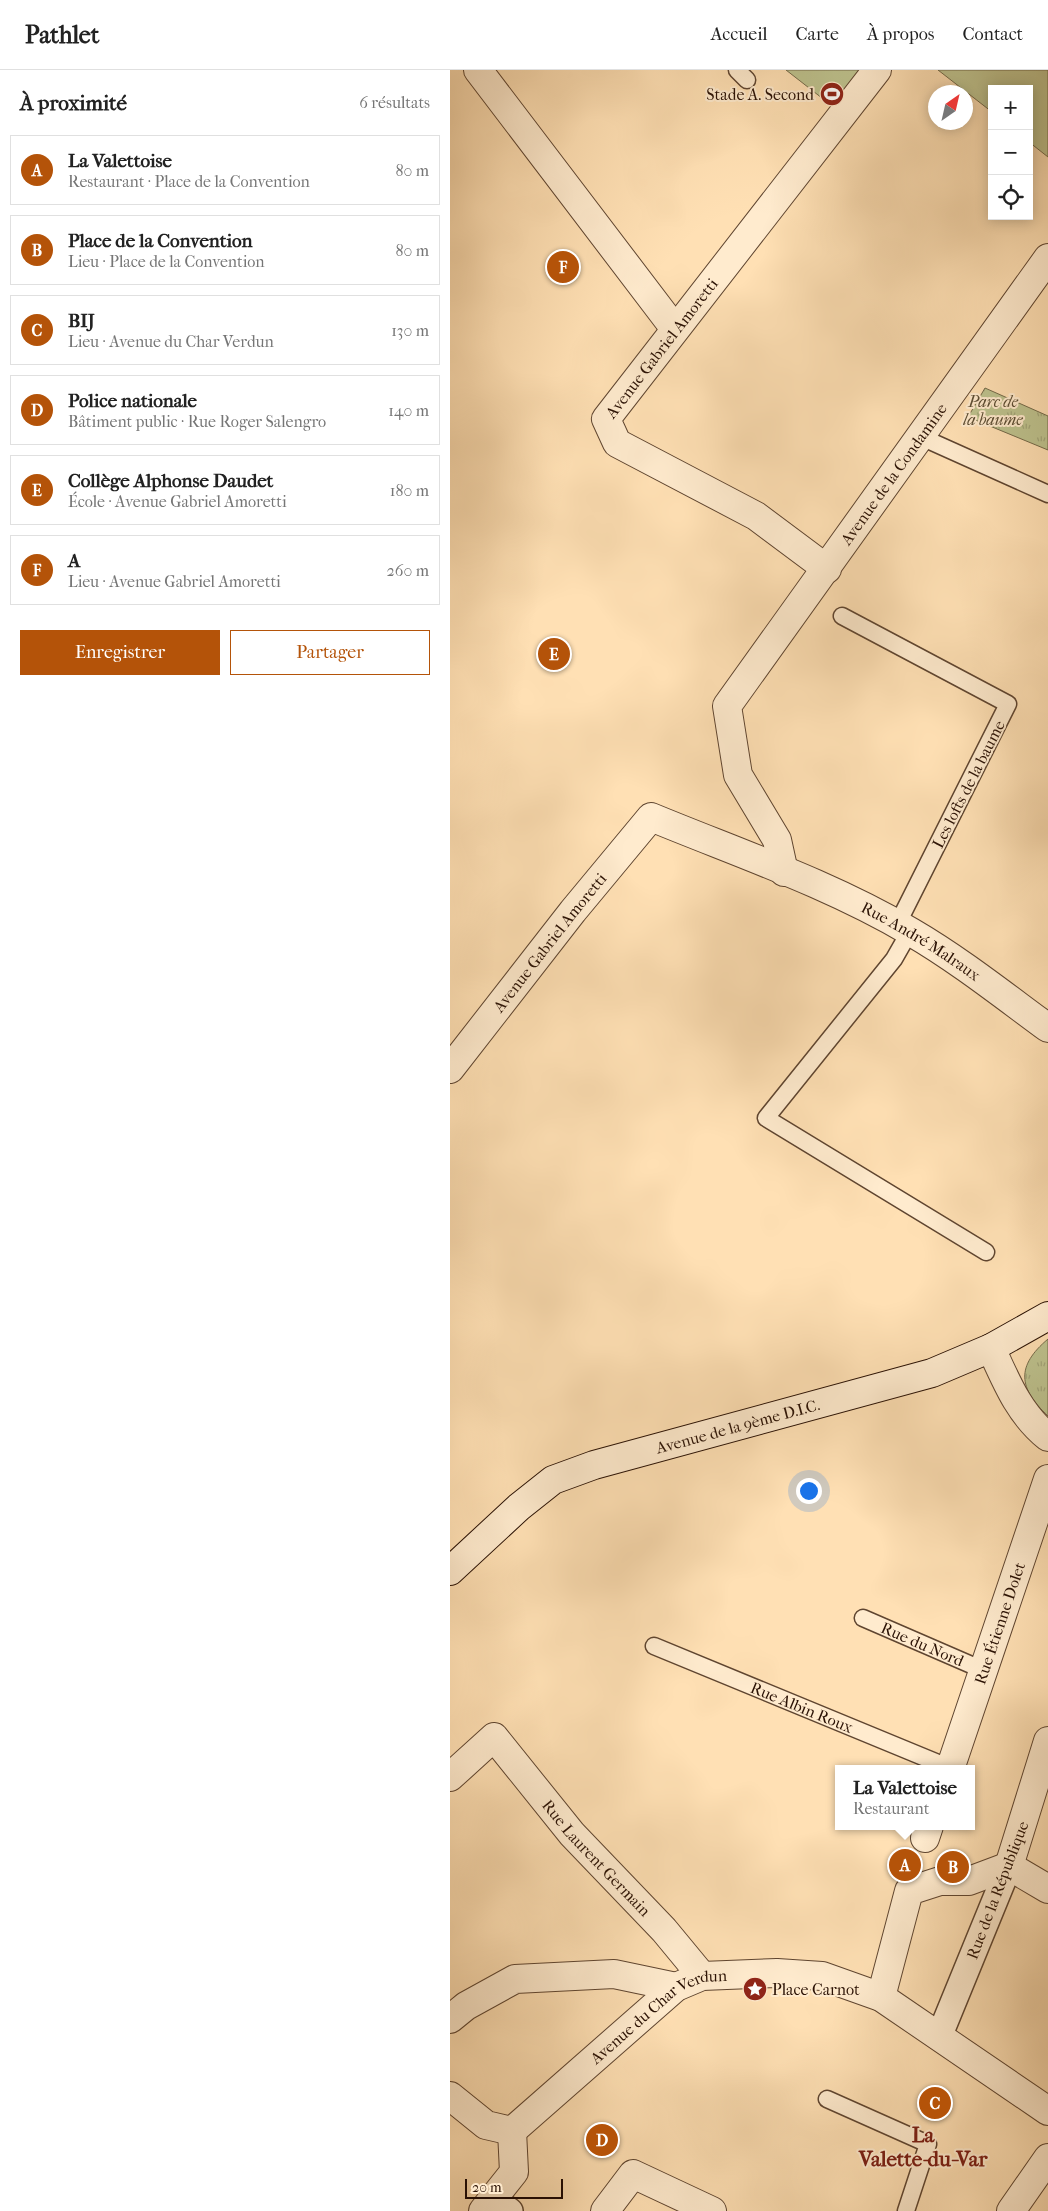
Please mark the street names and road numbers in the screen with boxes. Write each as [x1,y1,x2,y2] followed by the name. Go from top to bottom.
[601,274,722,423] street label: Avenue Gabriel Amoretti
[836,400,951,550] street label: Avenue de la Condamine
[928,717,1009,851] street label: Les lofts de la baume
[488,869,611,1017] street label: Avenue Gabriel Amoretti
[858,898,984,985] street label: Rue André Malraux
[653,1395,822,1458] street label: Avenue de la 9ème D.I.C.
[970,1559,1029,1687] street label: Rue Étienne Dolet
[878,1618,967,1671] street label: Rue du Nord
[748,1678,856,1737] street label: Rue Albin Roux
[538,1796,655,1921] street label: Rue Laurent Germain
[962,1818,1033,1962] street label: Rue de la République
[585,1966,728,2069] street label: Avenue du Char Verdun

